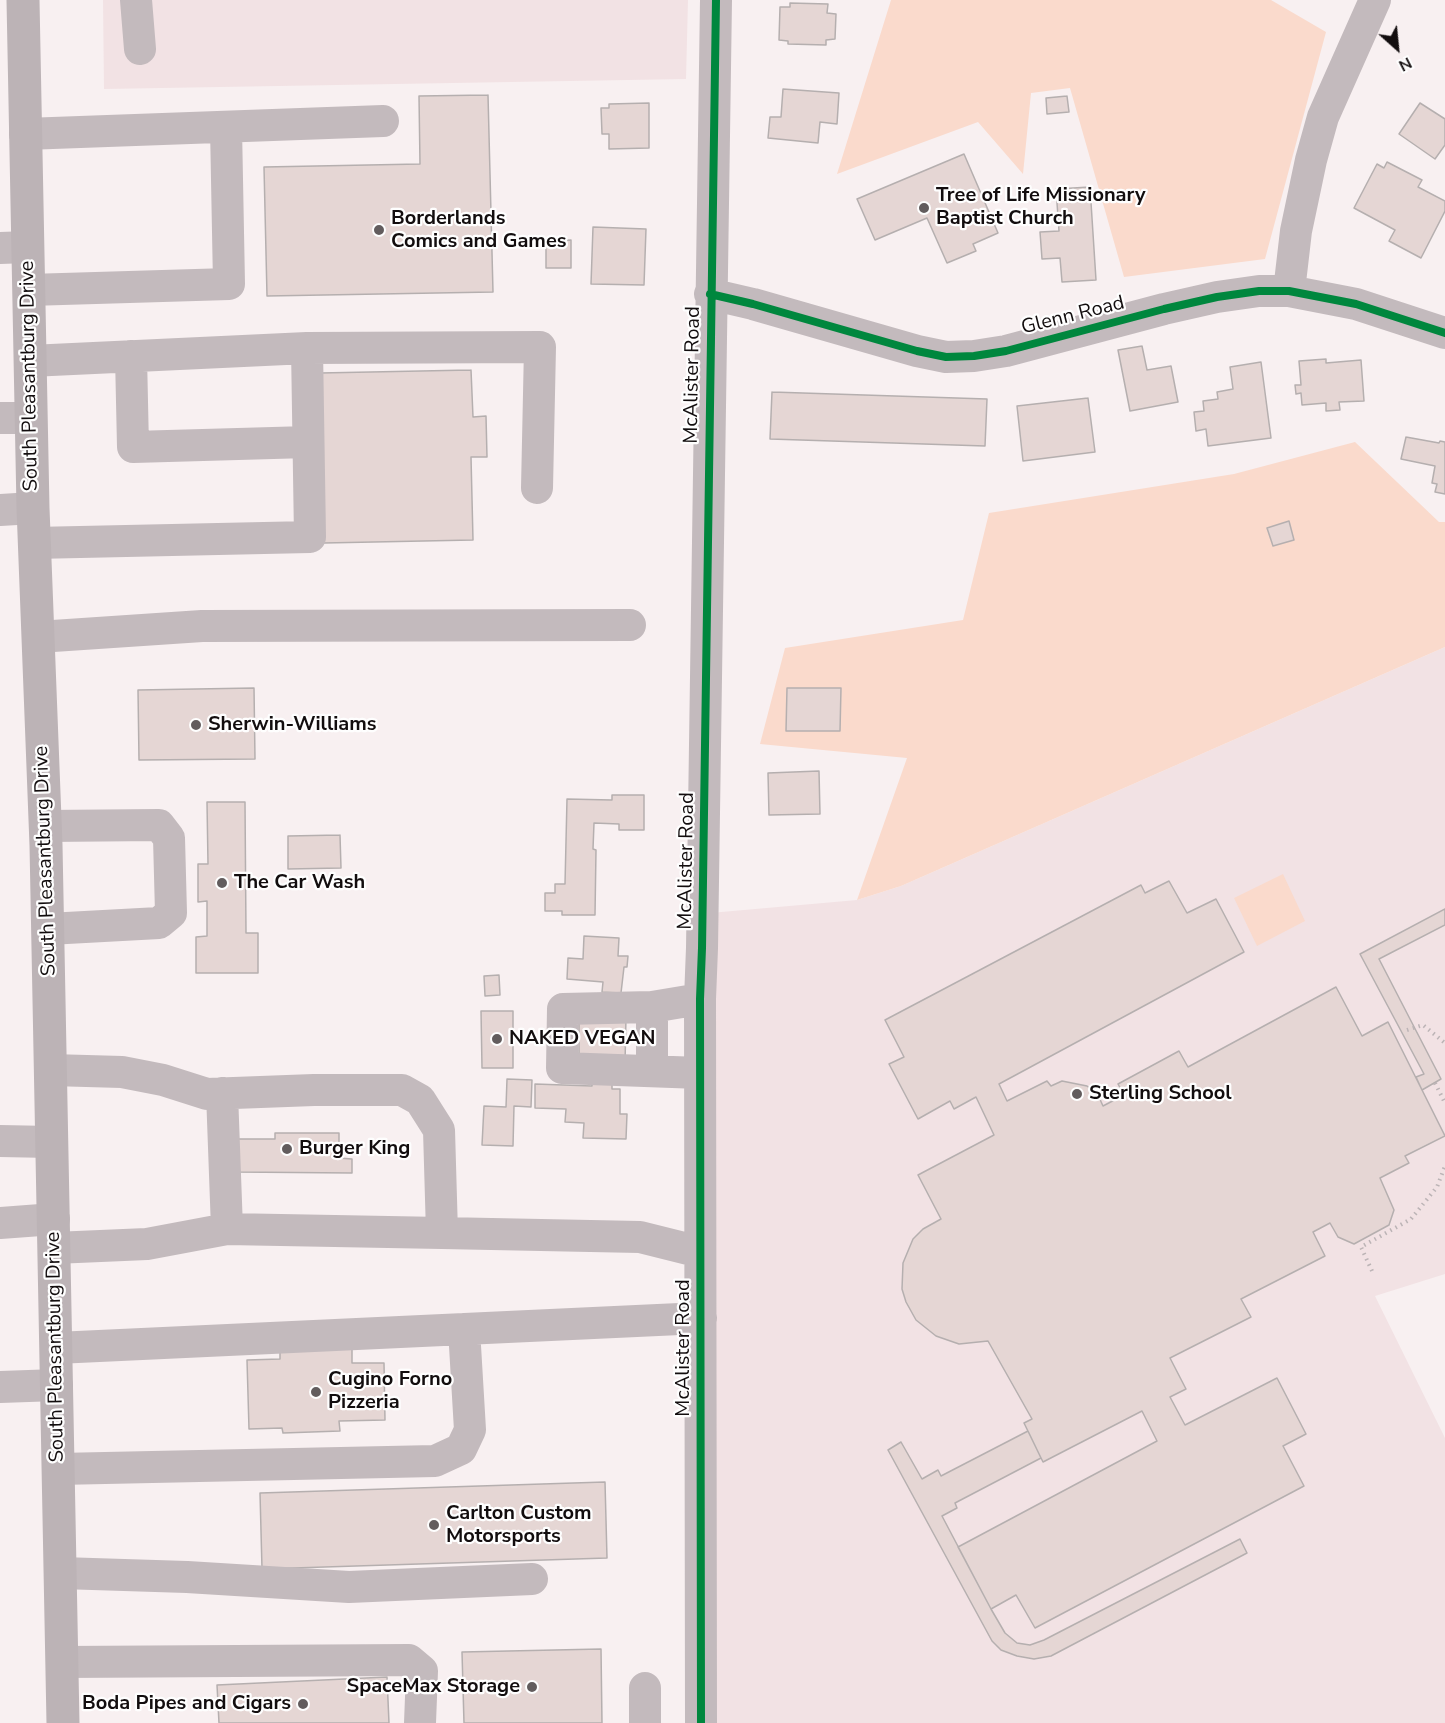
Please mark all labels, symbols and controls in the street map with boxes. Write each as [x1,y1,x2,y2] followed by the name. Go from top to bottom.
[1367,18,1427,78] north arrow
[1395,52,1415,77] text: N
[936,184,1146,231] place label: Tree of Life Missionary Baptist Church
[917,201,931,215] marker: Tree of Life Missionary Baptist Church
[391,207,566,254] place label: Borderlands Comics and Games
[372,223,386,237] marker: Borderlands Comics and Games
[16,260,44,492] street label: South Pleasantburg Drive
[1019,292,1127,340] street label: Glenn Road
[680,306,706,444] street label: McAlister Road
[208,713,377,737] place label: Sherwin-Williams
[189,718,203,732] marker: Sherwin-Williams
[30,745,62,977] street label: South Pleasantburg Drive
[674,792,700,930] street label: McAlister Road
[234,871,365,895] place label: The Car Wash
[215,876,229,890] marker: The Car Wash
[509,1027,655,1051] place label: NAKED VEGAN
[490,1032,504,1046] marker: NAKED VEGAN
[1089,1082,1232,1106] place label: Sterling School
[1070,1087,1084,1101] marker: Sterling School
[299,1137,410,1161] place label: Burger King
[280,1142,294,1156] marker: Burger King
[42,1231,70,1463] street label: South Pleasantburg Drive
[672,1279,696,1417] street label: McAlister Road
[328,1368,452,1415] place label: Cugino Forno Pizzeria
[309,1385,323,1399] marker: Cugino Forno Pizzeria
[446,1502,592,1549] place label: Carlton Custom Motorsports
[427,1518,441,1532] marker: Carlton Custom Motorsports
[347,1675,520,1699] place label: SpaceMax Storage
[525,1680,539,1694] marker: SpaceMax Storage
[82,1692,291,1716] place label: Boda Pipes and Cigars
[296,1697,310,1711] marker: Boda Pipes and Cigars

